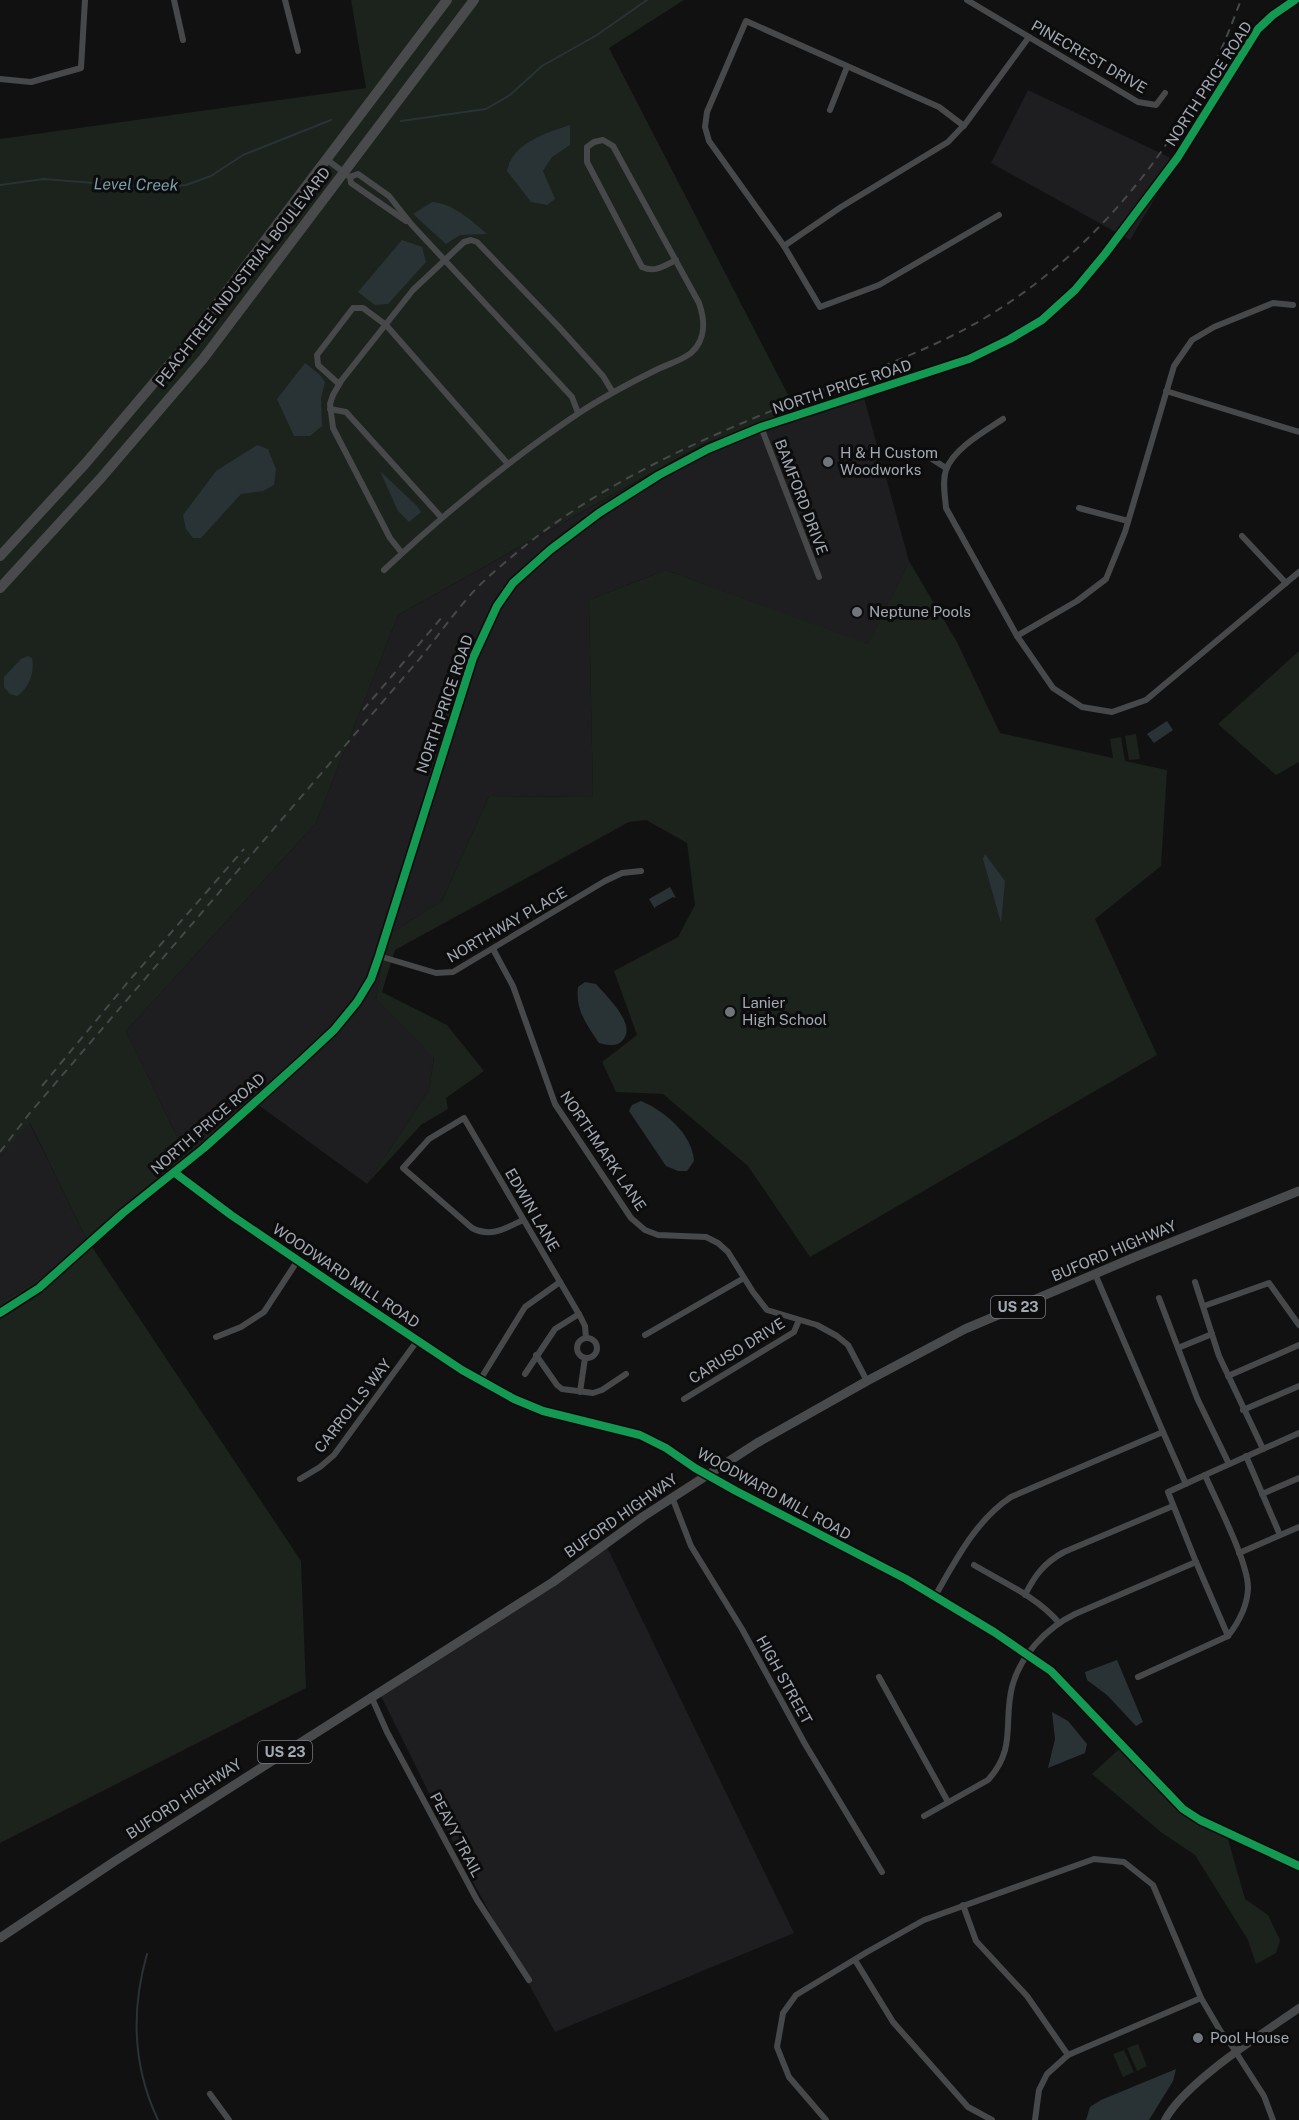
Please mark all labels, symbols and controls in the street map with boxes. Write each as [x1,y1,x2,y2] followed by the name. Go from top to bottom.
[1028,17,1150,97] street label: PINECREST DRIVE
[1162,18,1255,149] street label: NORTH PRICE ROAD
[152,164,334,390] street label: PEACHTREE INDUSTRIAL BOULEVARD
[94,174,179,195] water label: Level Creek
[770,356,913,417] street label: NORTH PRICE ROAD
[772,437,831,557] street label: BAMFORD DRIVE
[840,444,938,478] place label: H & H Custom Woodworks
[821,455,835,469] marker: H & H Custom Woodworks
[869,603,971,620] place label: Neptune Pools
[850,605,864,619] marker: Neptune Pools
[413,632,476,775] street label: NORTH PRICE ROAD
[444,883,570,966] street label: NORTHWAY PLACE
[742,994,827,1028] place label: Lanier High School
[723,1005,737,1019] marker: Lanier High School
[147,1070,268,1178] street label: NORTH PRICE ROAD
[557,1088,650,1214] street label: NORTHMARK LANE
[502,1165,563,1254] street label: EDWIN LANE
[1049,1217,1179,1285] street label: BUFORD HIGHWAY
[270,1220,423,1331] street label: WOODWARD MILL ROAD
[991,1296,1045,1318] road number: US 23
[686,1314,788,1387] street label: CARUSO DRIVE
[311,1356,394,1456] street label: CARROLLS WAY
[694,1444,854,1543] street label: WOODWARD MILL ROAD
[561,1470,681,1561] street label: BUFORD HIGHWAY
[753,1633,816,1727] street label: HIGH STREET
[258,1741,312,1763] road number: US 23
[123,1755,245,1842] street label: BUFORD HIGHWAY
[427,1789,486,1880] street label: PEAVY TRAIL
[1210,2029,1289,2046] place label: Pool House
[1191,2031,1205,2045] marker: Pool House

